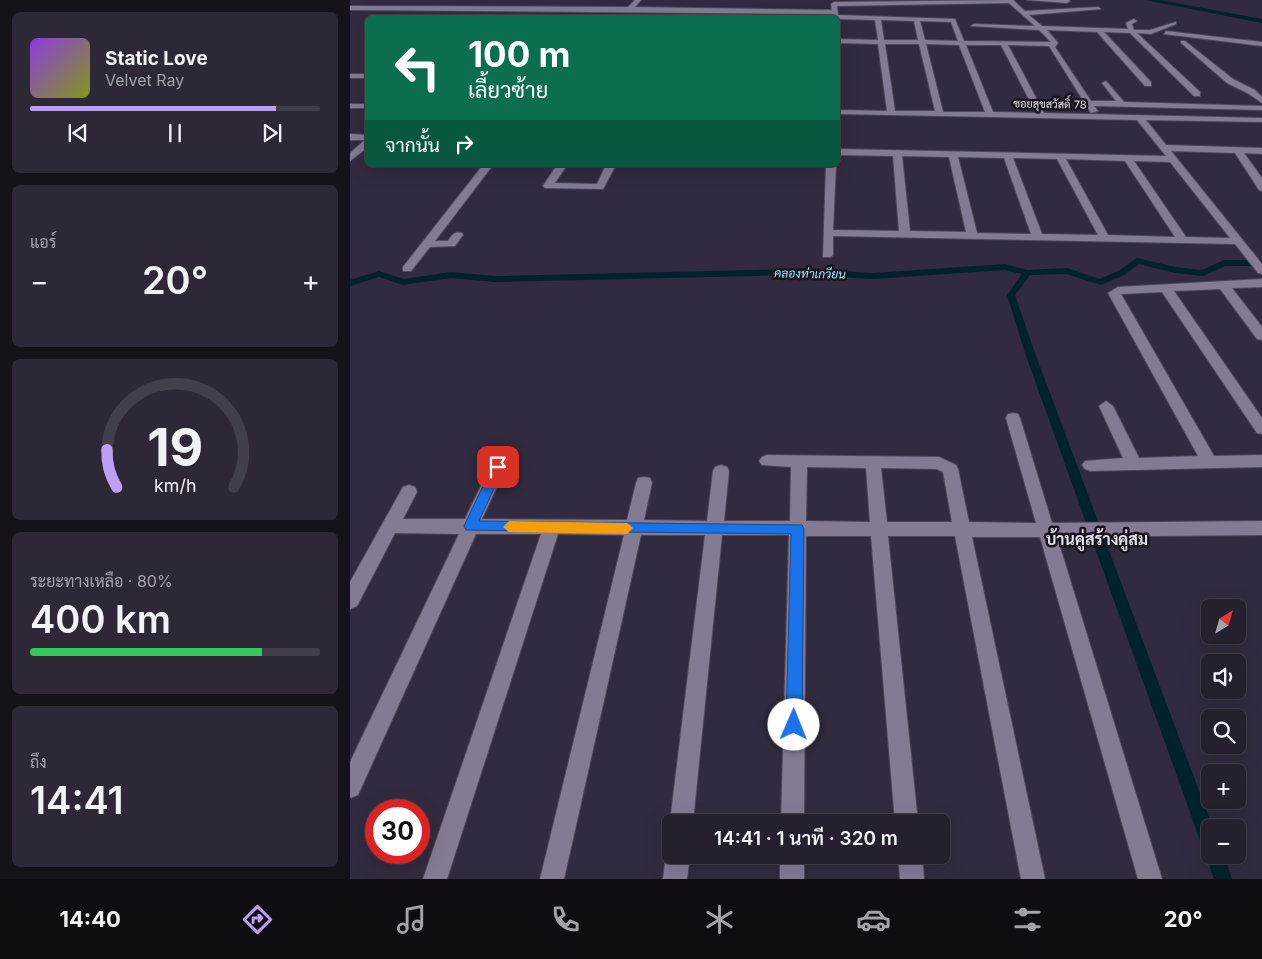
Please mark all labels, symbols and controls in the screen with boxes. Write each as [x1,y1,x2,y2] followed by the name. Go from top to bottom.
[468,33,571,75] text: 100 m
[385,35,450,100] icon: left
[105,47,208,70] text: Static Love
[105,70,184,90] text: Velvet Ray
[468,77,548,103] text: เลี้ยวซ้าย
[1013,92,1087,114] street label: ซอยสุขสวัสดิ์ 78
[64,119,92,147] icon: previous
[161,119,189,147] icon: pause
[258,119,286,147] icon: next
[450,130,478,158] icon: right
[385,134,440,157] text: จากนั้น
[30,232,56,252] text: แอร์
[142,257,208,303] text: 20°
[30,264,49,298] text: −
[301,264,320,298] text: +
[774,265,846,282] water label: คลองท่าเกวียน
[147,416,203,479] text: 19
[477,446,519,488] pin
[484,453,512,481] icon: arrive
[154,475,196,496] text: km/h
[1046,528,1148,552] district label: บ้านคู่สร้างคู่สม
[30,571,173,591] text: ระยะทางเหลือ · 80%
[30,596,171,642] text: 400 km
[1201,599,1246,644] north arrow
[1201,599,1246,864] map controls
[1201,654,1246,699] button: sound
[767,698,819,750] position arrow
[1201,709,1246,754] button: search
[30,752,47,772] text: ถึง
[1201,764,1246,809] button: +
[30,777,124,823] text: 14:41
[365,799,430,864] speed limit sign: 30
[1201,819,1246,864] button: −
[714,827,898,850] text: 14:41 · 1 นาที · 320 m
[240,902,275,937] icon: directions
[394,902,429,937] icon: music
[548,902,583,937] icon: phone
[702,902,737,937] icon: climate
[856,902,891,937] icon: car
[1010,902,1045,937] icon: filters
[59,906,121,932] text: 14:40
[1164,906,1203,932] text: 20°

